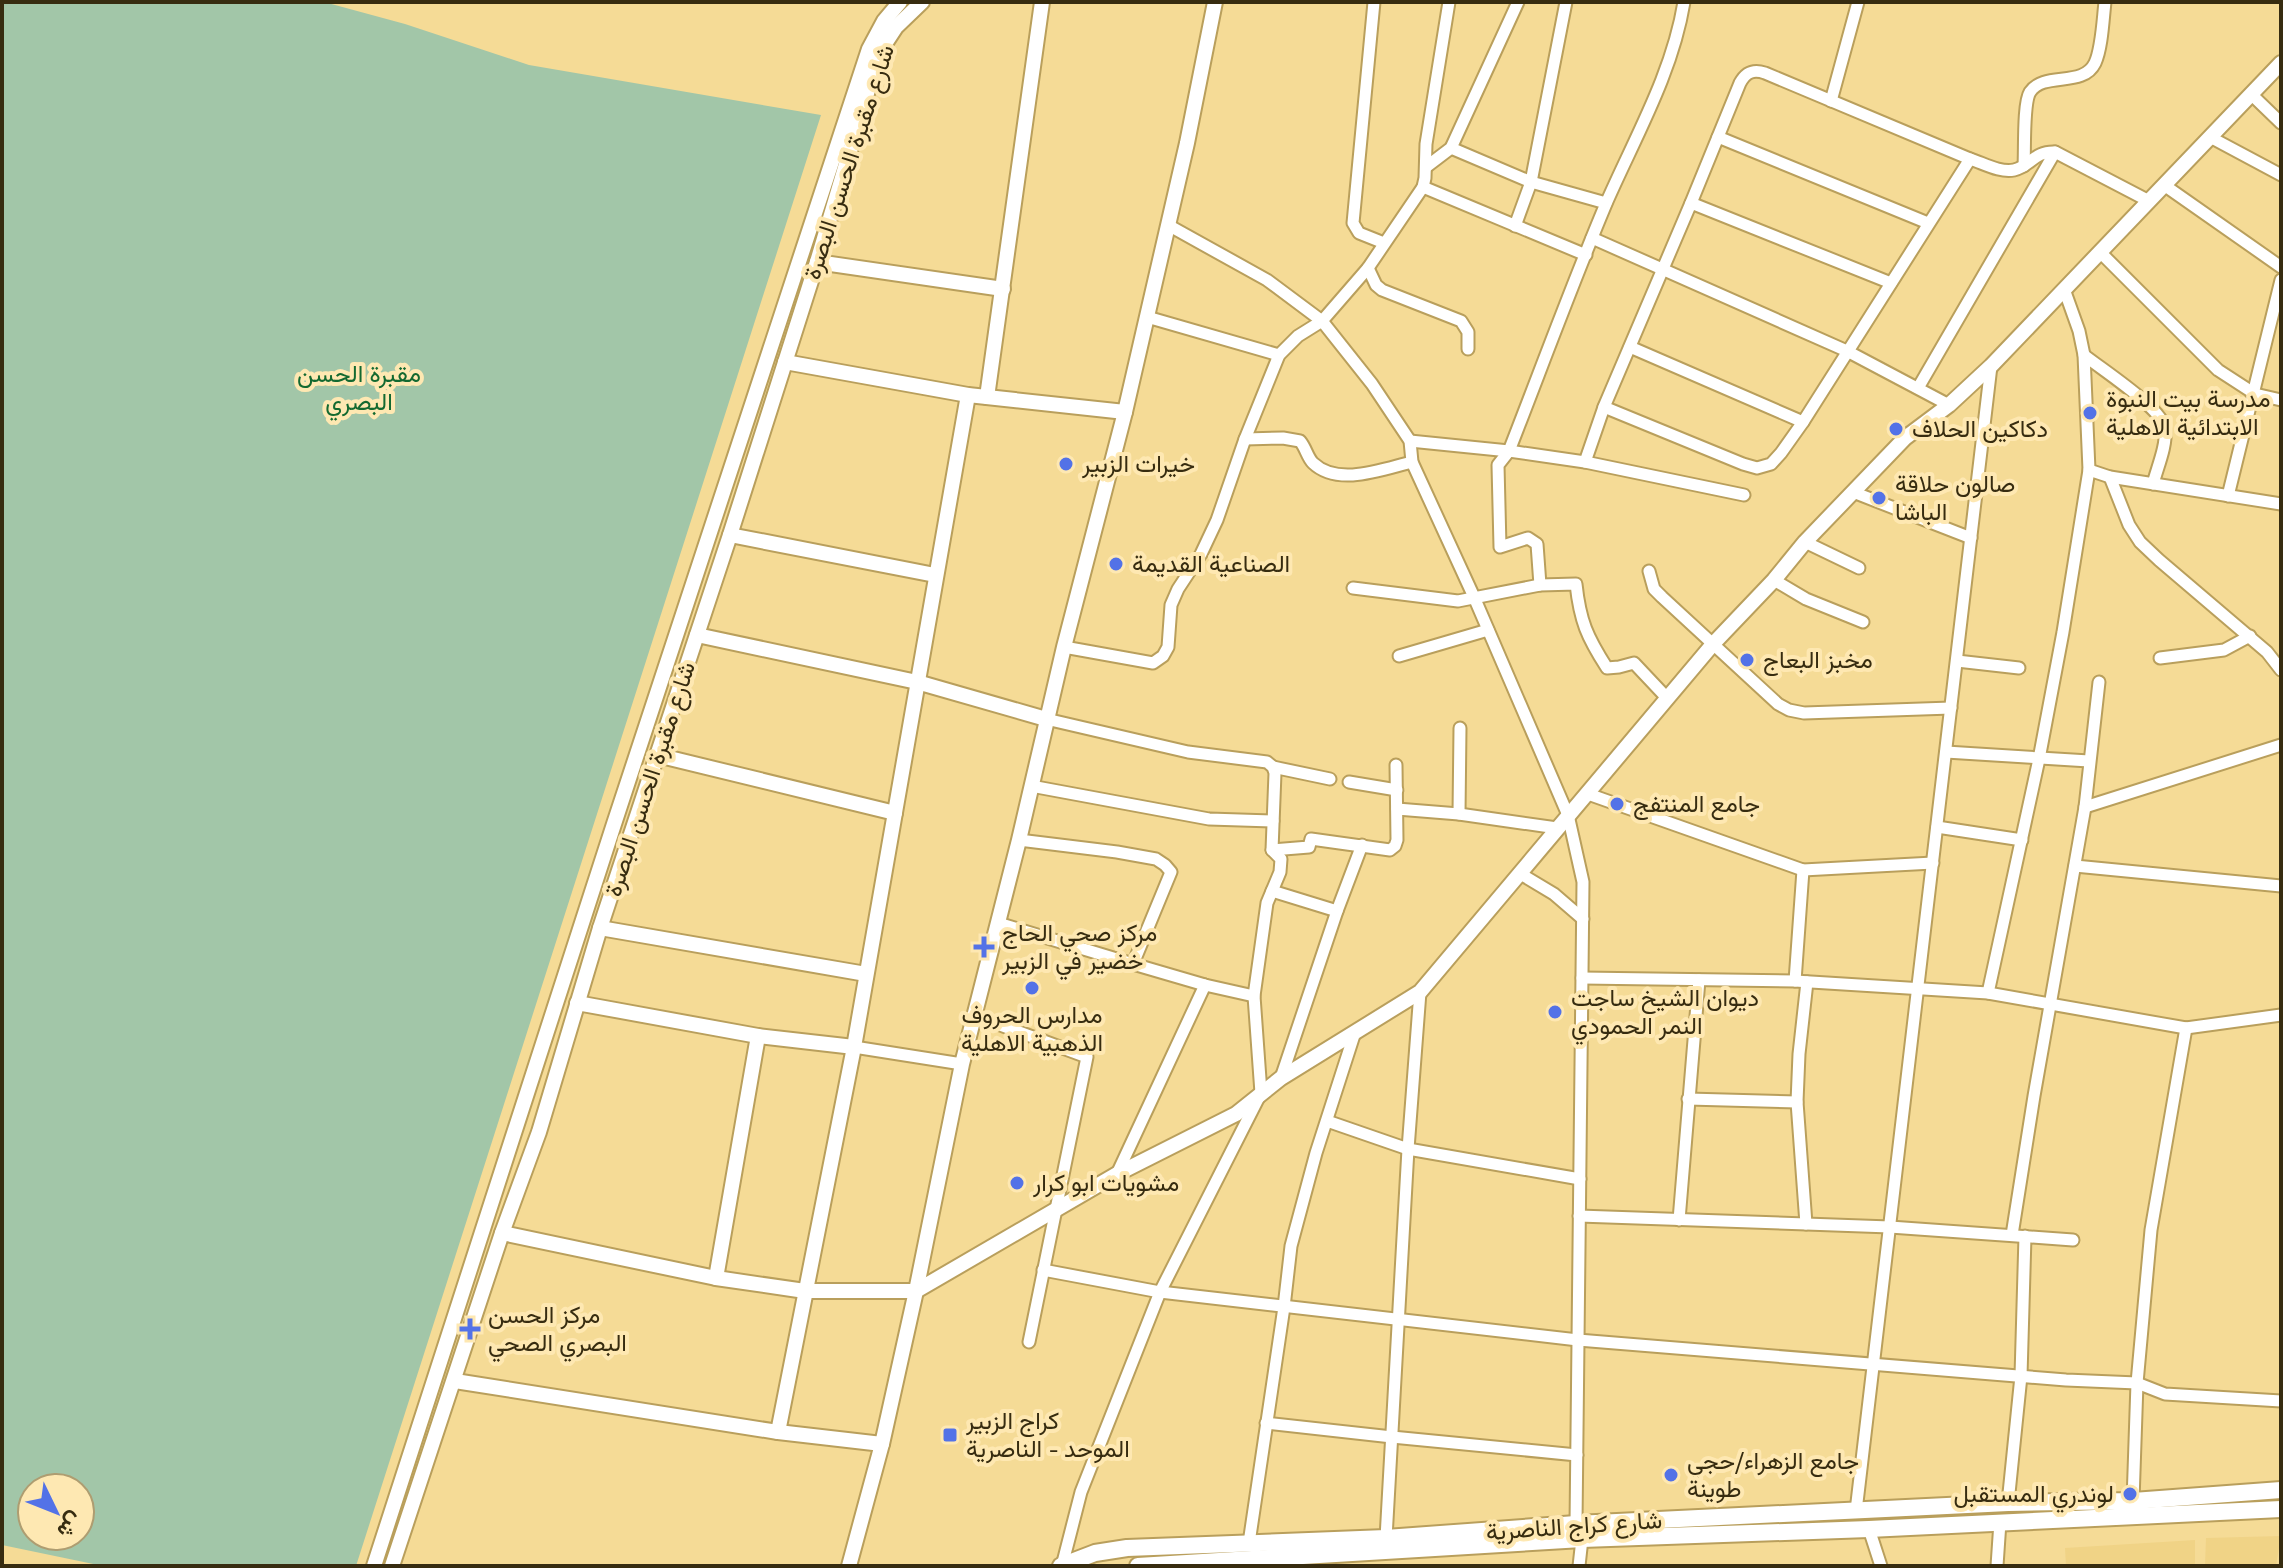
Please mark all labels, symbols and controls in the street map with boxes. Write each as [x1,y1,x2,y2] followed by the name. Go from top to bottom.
[796,41,902,283] street label: شارع مقبرة الحسن البصرة
[297,358,421,421] park label: مقبرة الحسن البصري
[2106,383,2270,442] place label: مدرسة بيت النبوة الابتدائية الاهلية
[2081,404,2099,422] marker: مدرسة بيت النبوة الابتدائية الاهلية
[1912,413,2048,444] place label: دكاكين الحلاف
[1887,420,1905,438] marker: دكاكين الحلاف
[1081,448,1195,479] place label: خيرات الزبير
[1057,455,1075,473] marker: خيرات الزبير
[1895,468,2015,527] place label: صالون حلاقة الباشا
[1870,489,1888,507] marker: صالون حلاقة الباشا
[1132,548,1290,579] place label: الصناعية القديمة
[1107,555,1125,573] marker: الصناعية القديمة
[1763,644,1873,676] place label: مخبز البعاج
[1738,651,1756,669] marker: مخبز البعاج
[597,658,703,900] street label: شارع مقبرة الحسن البصرة
[1633,788,1760,821] place label: جامع المنتفج
[1608,795,1626,813] marker: جامع المنتفج
[1001,917,1157,980] place label: مركز صحي الحاج خضير في الزبير
[973,936,995,958] marker: مركز صحي الحاج خضير في الزبير
[1023,979,1041,997] marker: مدارس الحروف الذهبية الاهلية
[1571,982,1759,1045] place label: ديوان الشيخ ساجت النمر الحمودي
[961,999,1103,1058] place label: مدارس الحروف الذهبية الاهلية
[1546,1003,1564,1021] marker: ديوان الشيخ ساجت النمر الحمودي
[1032,1167,1179,1198] place label: مشويات ابو كرار
[1008,1174,1026,1192] marker: مشويات ابو كرار
[488,1299,627,1362] place label: مركز الحسن البصري الصحي
[459,1318,481,1340] marker: مركز الحسن البصري الصحي
[965,1405,1130,1464] place label: كراج الزبير الموحد - الناصرية
[941,1426,959,1444] marker: كراج الزبير الموحد - الناصرية
[1687,1445,1859,1504] place label: جامع الزهراء/حجي طوينة
[1662,1466,1680,1484] marker: جامع الزهراء/حجي طوينة
[16,1472,96,1552] north arrow
[1953,1478,2114,1513] place label: لوندري المستقبل
[2121,1485,2139,1503] marker: لوندري المستقبل
[1485,1504,1663,1548] street label: شارع كراج الناصرية
[51,1506,90,1545] text: ش

